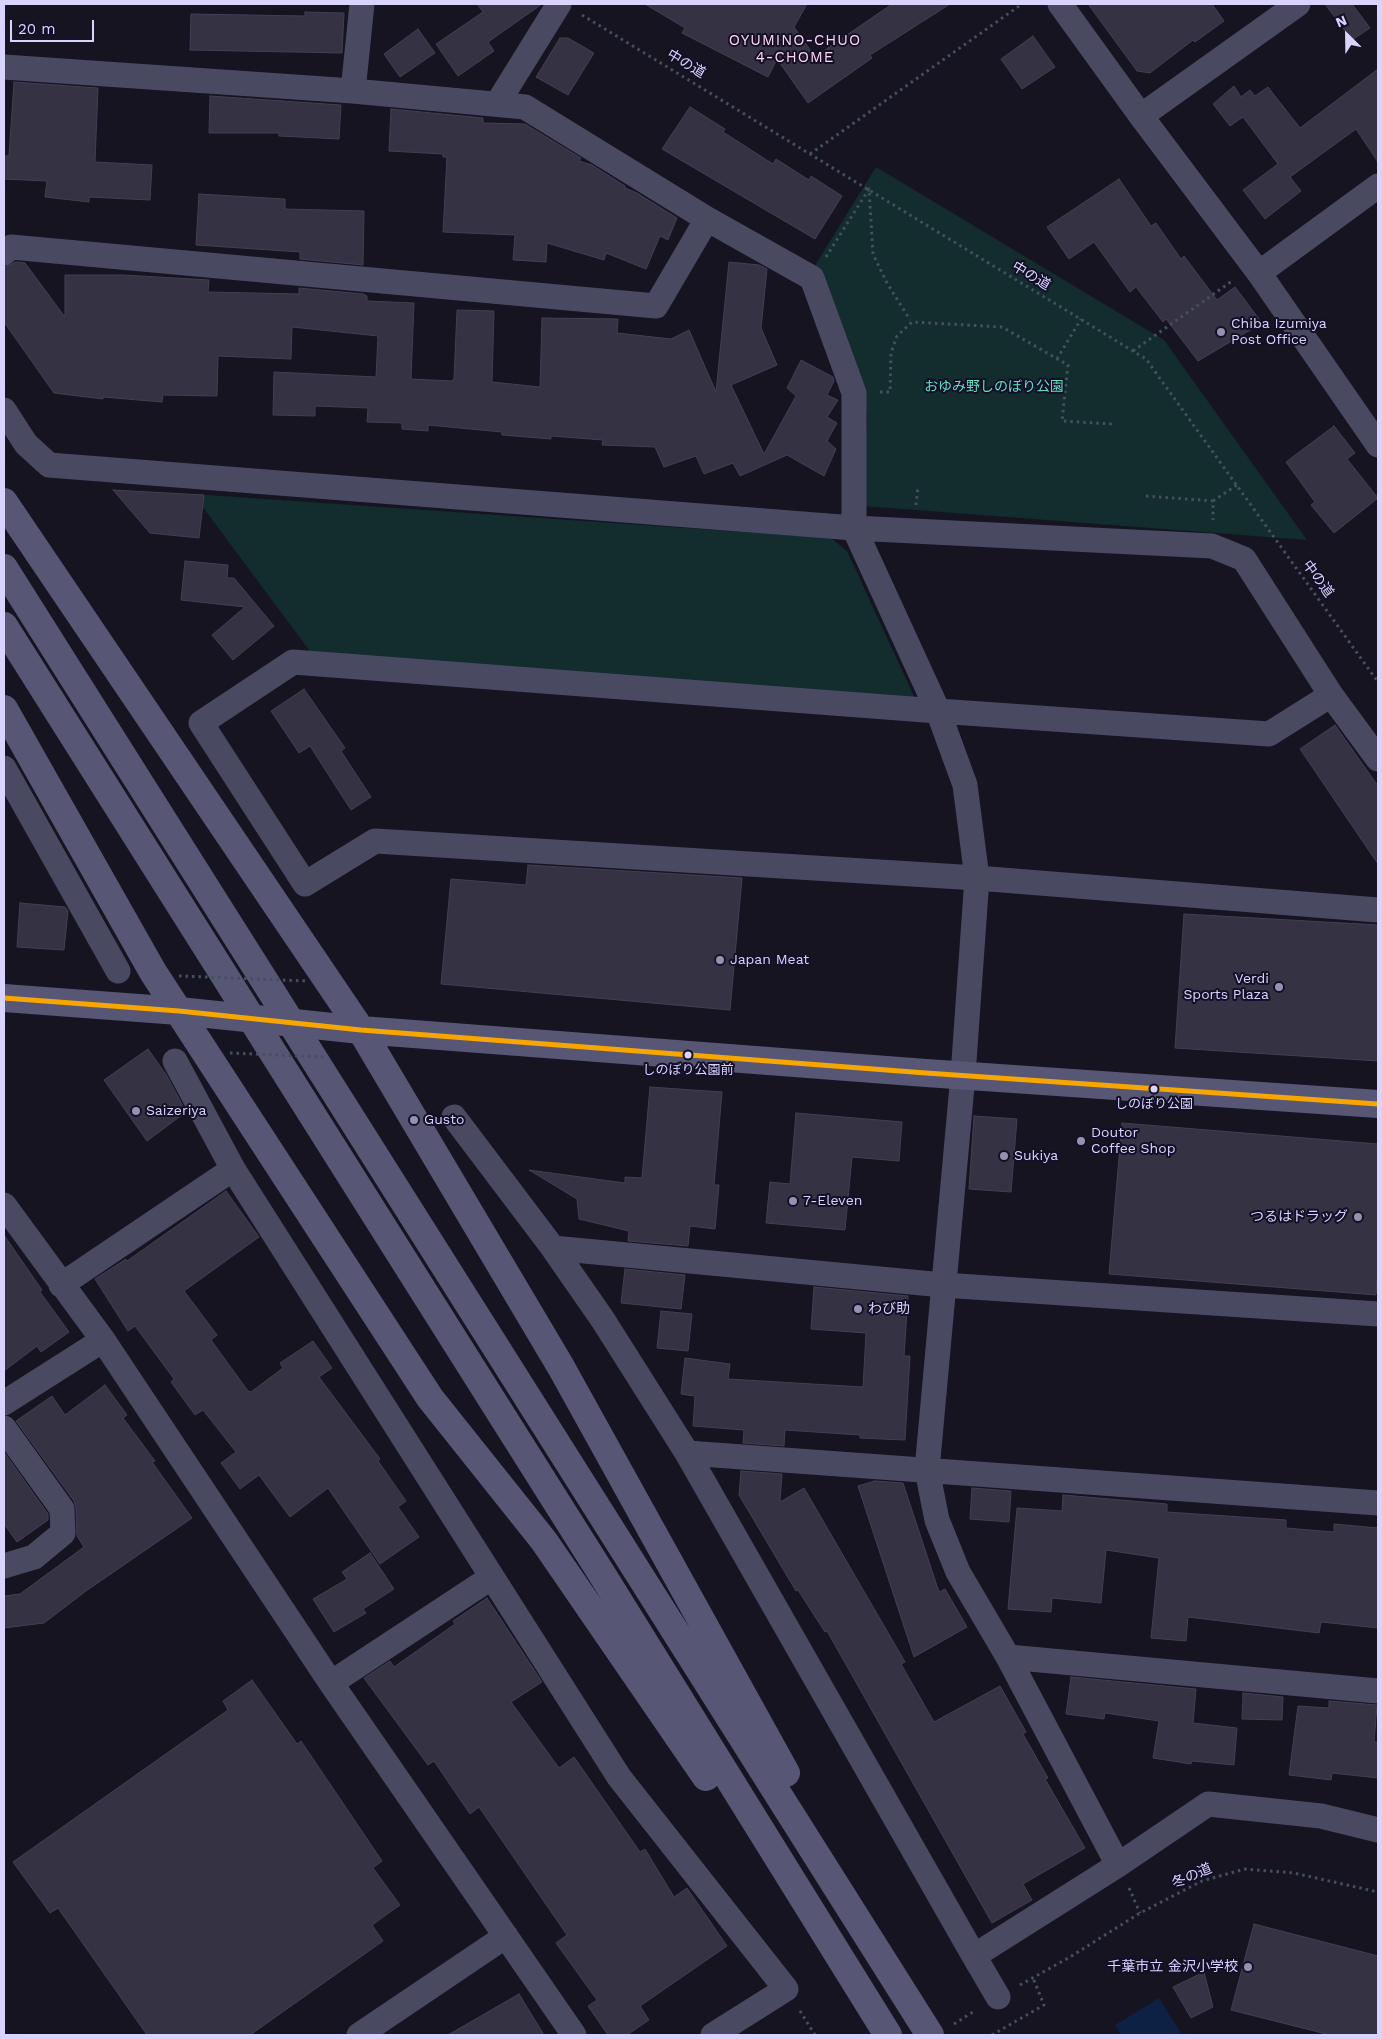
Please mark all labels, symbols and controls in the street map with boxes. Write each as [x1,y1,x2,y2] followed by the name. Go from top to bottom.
[12,10,96,42] scale bar
[1322,10,1372,60] north arrow
[1333,12,1349,31] text: N
[18,20,56,38] text: 20 m
[727,32,863,67] district label: OYUMINO-CHUO 4-CHOME
[664,46,708,82] street label: 中の道
[1009,258,1053,294] street label: 中の道
[1231,316,1327,348] place label: Chiba Izumiya Post Office
[1215,326,1227,338] marker: Chiba Izumiya Post Office
[924,379,1064,395] park label: おゆみ野しのぼり公園
[1299,557,1337,601] street label: 中の道
[730,952,809,968] place label: Japan Meat
[714,954,726,966] marker: Japan Meat
[1183,971,1269,1004] place label: Verdi Sports Plaza
[1273,981,1285,993] marker: Verdi Sports Plaza
[683,1050,693,1060] marker: しのぼり公園前
[643,1062,733,1078] place label: しのぼり公園前
[1149,1084,1159,1094] marker: しのぼり公園
[1115,1096,1193,1112] place label: しのぼり公園
[146,1103,206,1119] place label: Saizeriya
[130,1105,142,1117] marker: Saizeriya
[424,1112,464,1128] place label: Gusto
[408,1114,420,1126] marker: Gusto
[1091,1125,1175,1158] place label: Doutor Coffee Shop
[1075,1135,1087,1147] marker: Doutor Coffee Shop
[1014,1148,1058,1164] place label: Sukiya
[998,1150,1010,1162] marker: Sukiya
[803,1193,862,1209] place label: 7-Eleven
[787,1195,799,1207] marker: 7-Eleven
[1250,1209,1348,1225] place label: つるはドラッグ
[1352,1211,1364,1223] marker: つるはドラッグ
[868,1301,910,1317] place label: わび助
[852,1303,864,1315] marker: わび助
[1169,1860,1215,1892] street label: 冬の道
[1107,1959,1238,1975] place label: 千葉市立 金沢小学校
[1242,1961,1254,1973] marker: 千葉市立 金沢小学校

